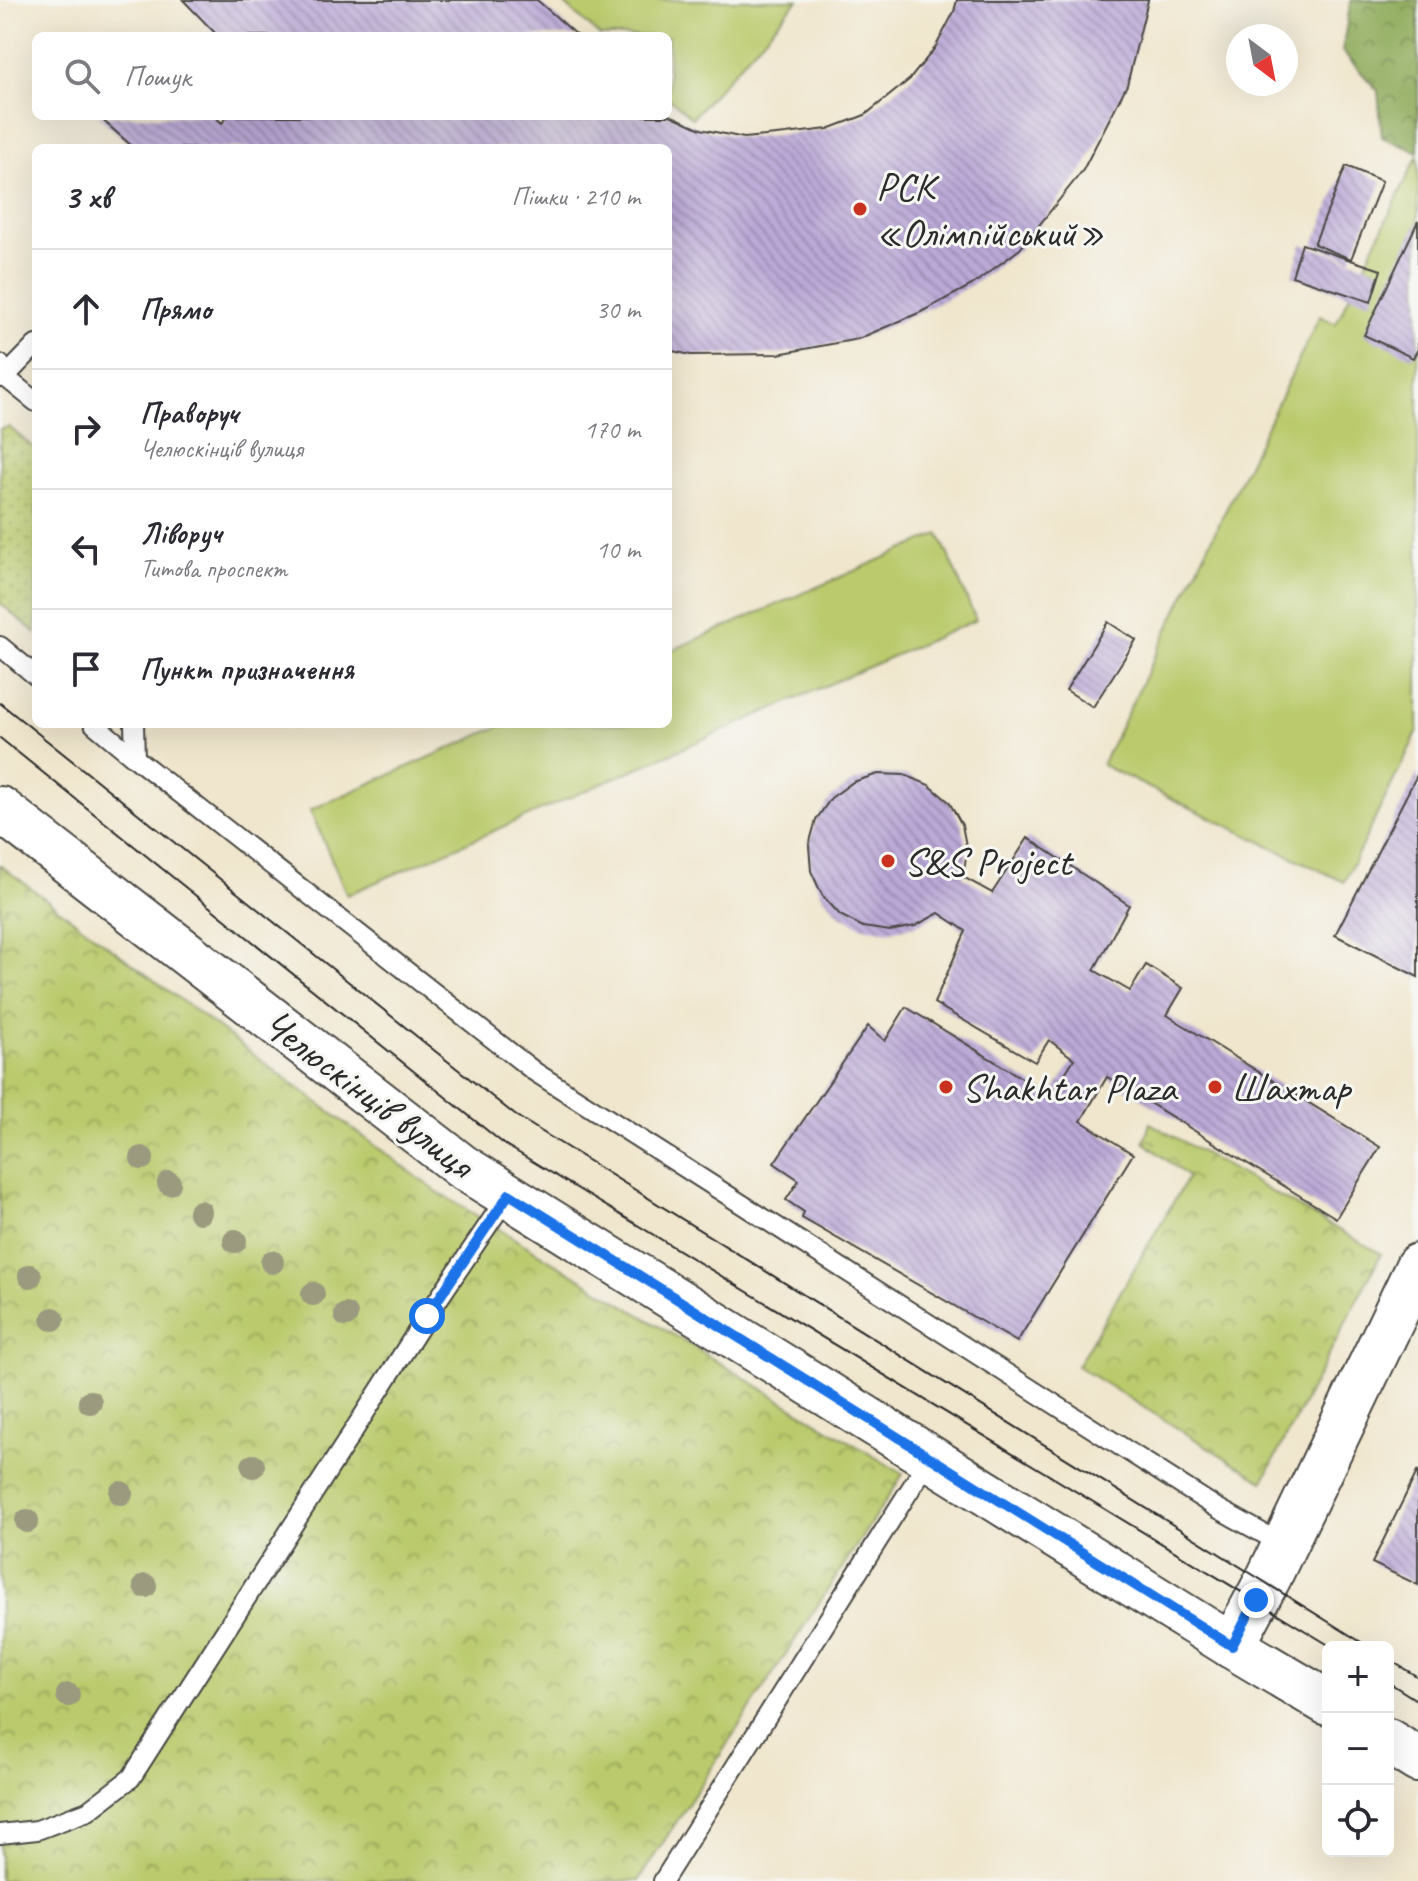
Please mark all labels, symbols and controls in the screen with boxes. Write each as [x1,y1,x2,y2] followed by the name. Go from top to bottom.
[1226,24,1298,96] north arrow
[32,32,672,120] search box
[60,54,104,98] icon: search
[124,57,191,95] text: Пошук
[876,162,1104,258] place label: РСК «Олімпійський»
[64,175,110,218] text: 3 хв
[512,180,640,213] text: Пішки · 210 m
[851,200,869,218] marker: РСК «Олімпійський»
[64,287,108,331] icon: ahead
[140,290,211,328] text: Прямо
[596,293,640,326] text: 30 m
[140,394,238,432] text: Праворуч
[64,407,108,451] icon: right
[584,413,640,446] text: 170 m
[140,432,303,465] text: Челюскінців вулиця
[140,514,221,552] text: Ліворуч
[64,527,108,571] icon: left
[596,533,640,566] text: 10 m
[140,552,287,585] text: Титова проспект
[64,647,108,691] icon: arrive
[140,650,354,688] text: Пункт призначення
[904,837,1075,887] place label: S&S Project
[879,852,897,870] marker: S&S Project
[253,998,486,1191] street label: Челюскінців вулиця
[962,1063,1179,1113] place label: Shakhtar Plaza
[1231,1063,1353,1113] place label: Шахтар
[937,1078,955,1096] marker: Shakhtar Plaza
[1206,1078,1224,1096] marker: Шахтар
[409,1298,445,1334] route start
[1238,1582,1274,1618] route end
[1322,1641,1394,1857] map controls
[1322,1641,1394,1713] button: +
[1322,1713,1394,1785] button: −
[1322,1785,1394,1857] button: locate

